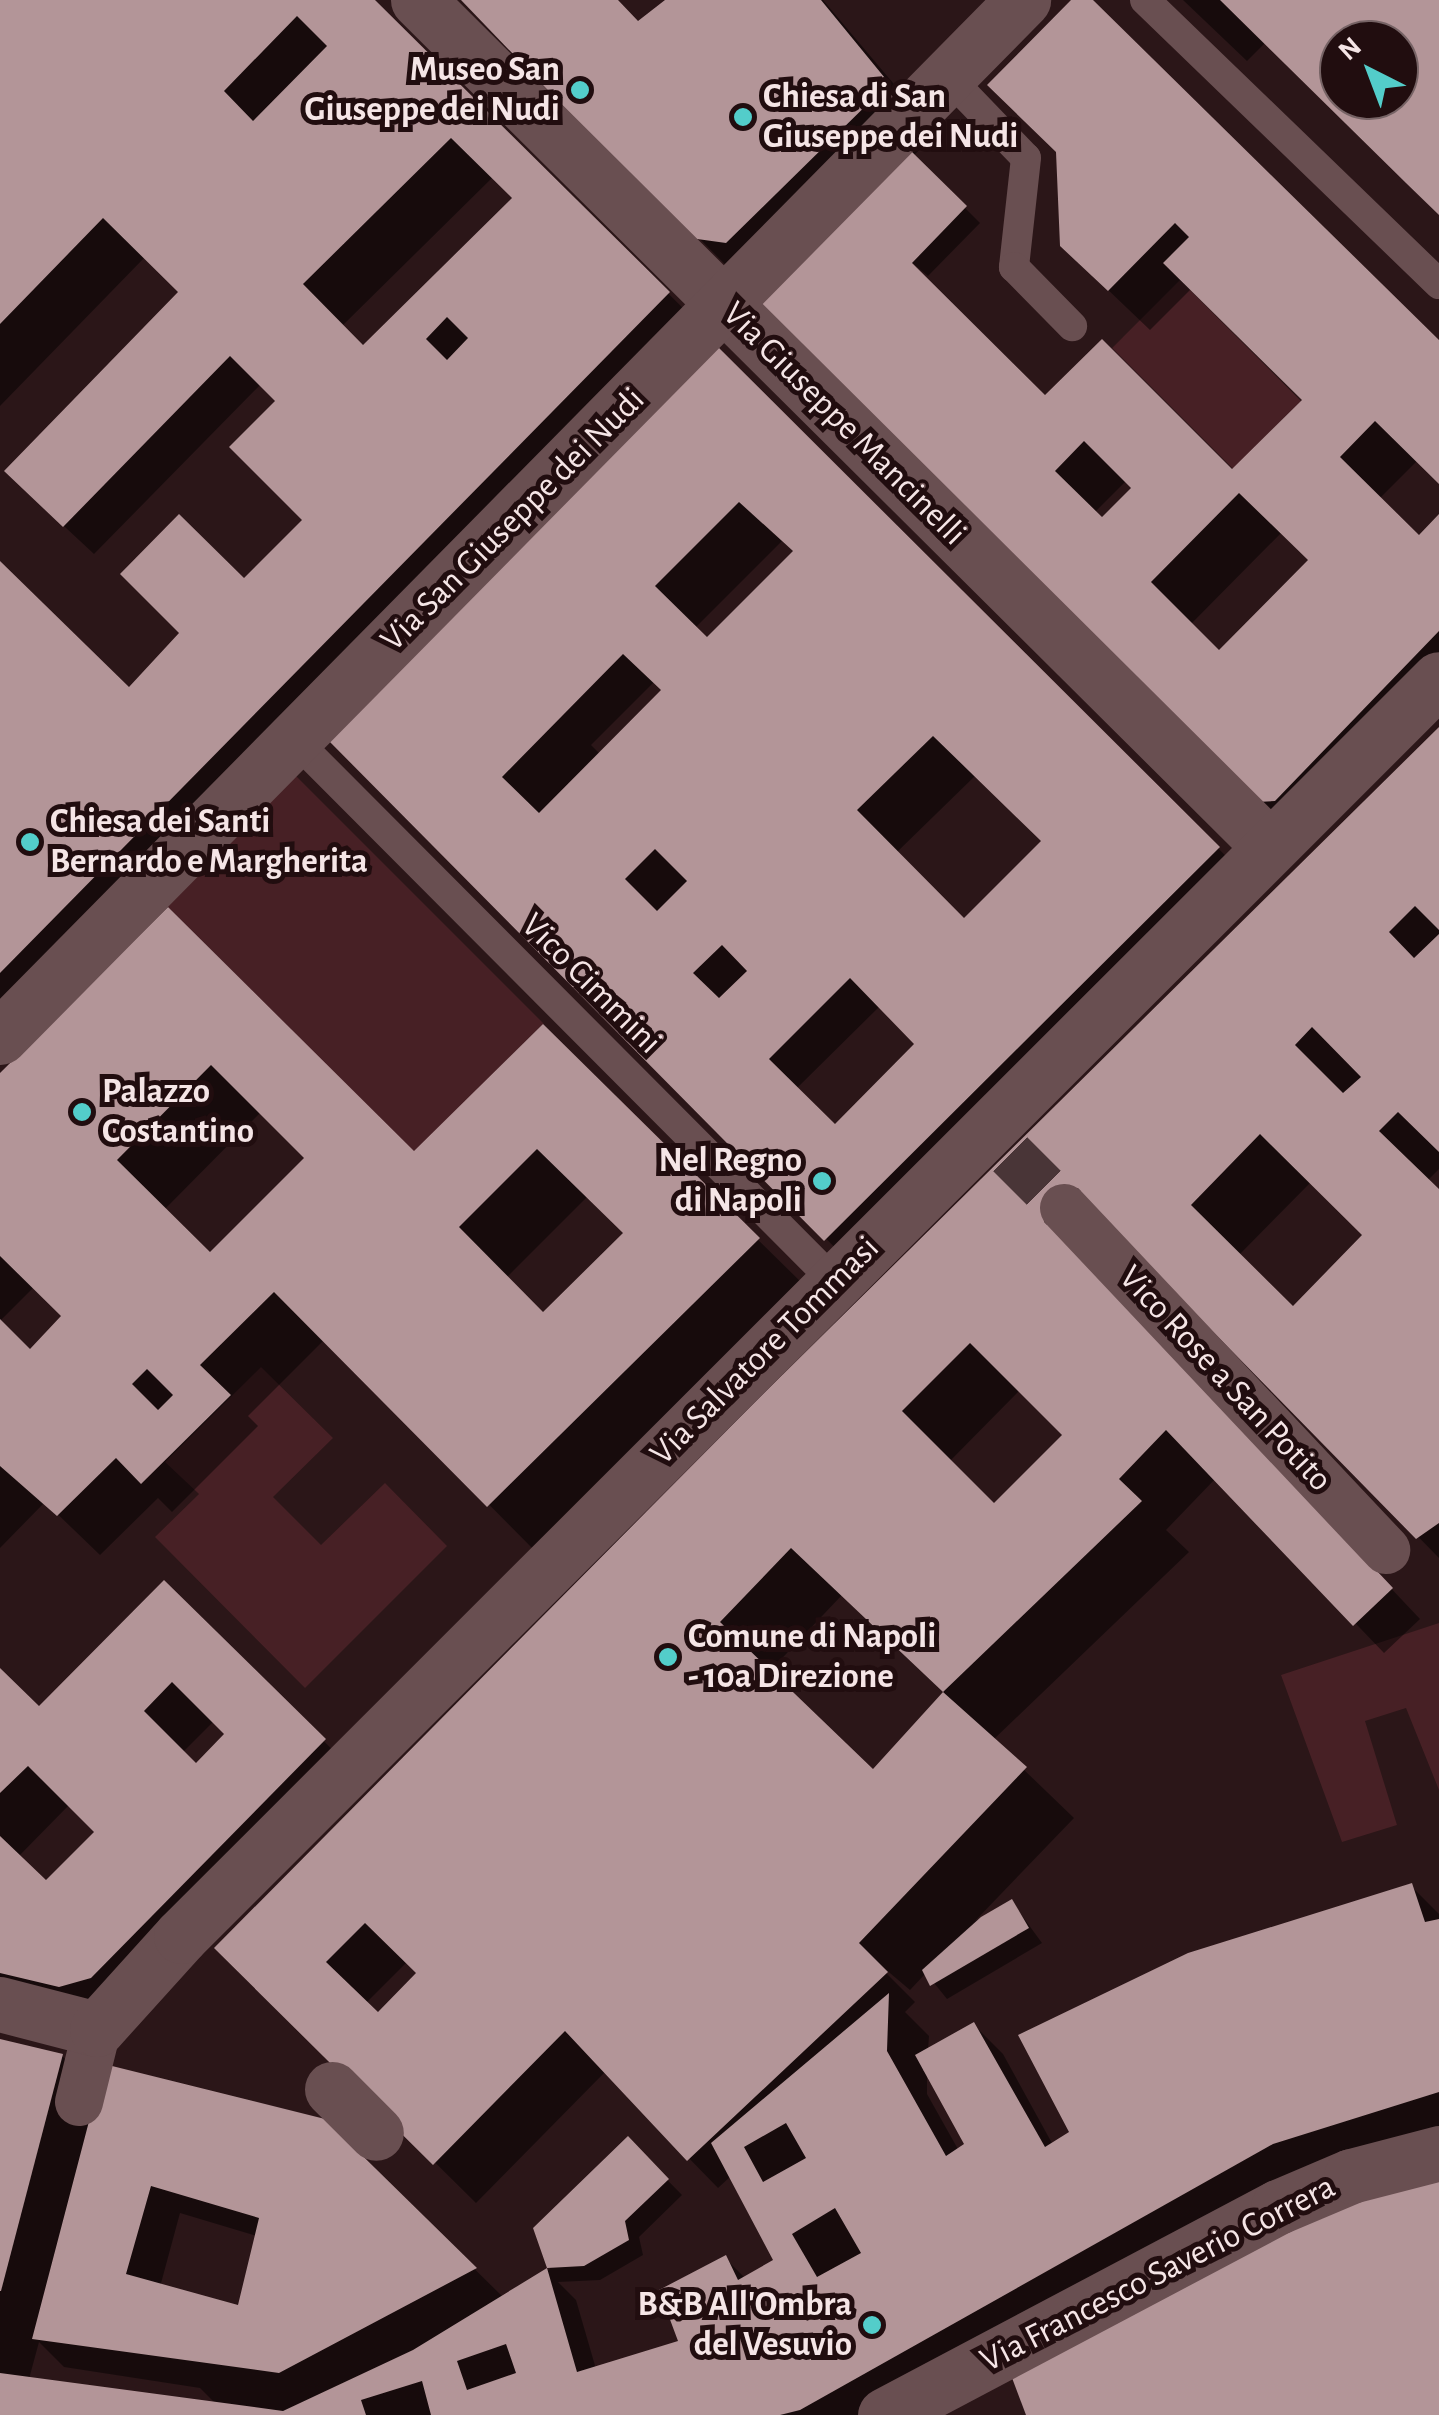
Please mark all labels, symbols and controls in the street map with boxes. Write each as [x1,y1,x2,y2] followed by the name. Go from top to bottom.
[1319,20,1419,120] north arrow
[1334,32,1367,66] text: N
[305,49,560,131] place label: Museo San Giuseppe dei Nudi
[763,76,1018,158] place label: Chiesa di San Giuseppe dei Nudi
[569,79,591,101] marker: Museo San Giuseppe dei Nudi
[732,106,754,128] marker: Chiesa di San Giuseppe dei Nudi
[713,293,975,555] street label: Via Giuseppe Mancinelli
[372,379,654,661] street label: Via San Giuseppe dei Nudi
[50,801,368,883] place label: Chiesa dei Santi Bernardo e Margherita
[19,831,41,853] marker: Chiesa dei Santi Bernardo e Margherita
[512,905,670,1063] street label: Vico Cimmini
[102,1071,254,1153] place label: Palazzo Costantino
[71,1101,93,1123] marker: Palazzo Costantino
[659,1140,802,1222] place label: Nel Regno di Napoli
[811,1170,833,1192] marker: Nel Regno di Napoli
[642,1228,888,1474] street label: Via Salvatore Tommasi
[1109,1257,1341,1501] street label: Vico Rose a San Potito
[688,1616,936,1698] place label: Comune di Napoli - 10a Direzione
[657,1646,679,1668] marker: Comune di Napoli - 10a Direzione
[973,2166,1343,2382] street label: Via Francesco Saverio Correra
[637,2284,852,2366] place label: B&B All'Ombra del Vesuvio
[861,2314,883,2336] marker: B&B All'Ombra del Vesuvio

